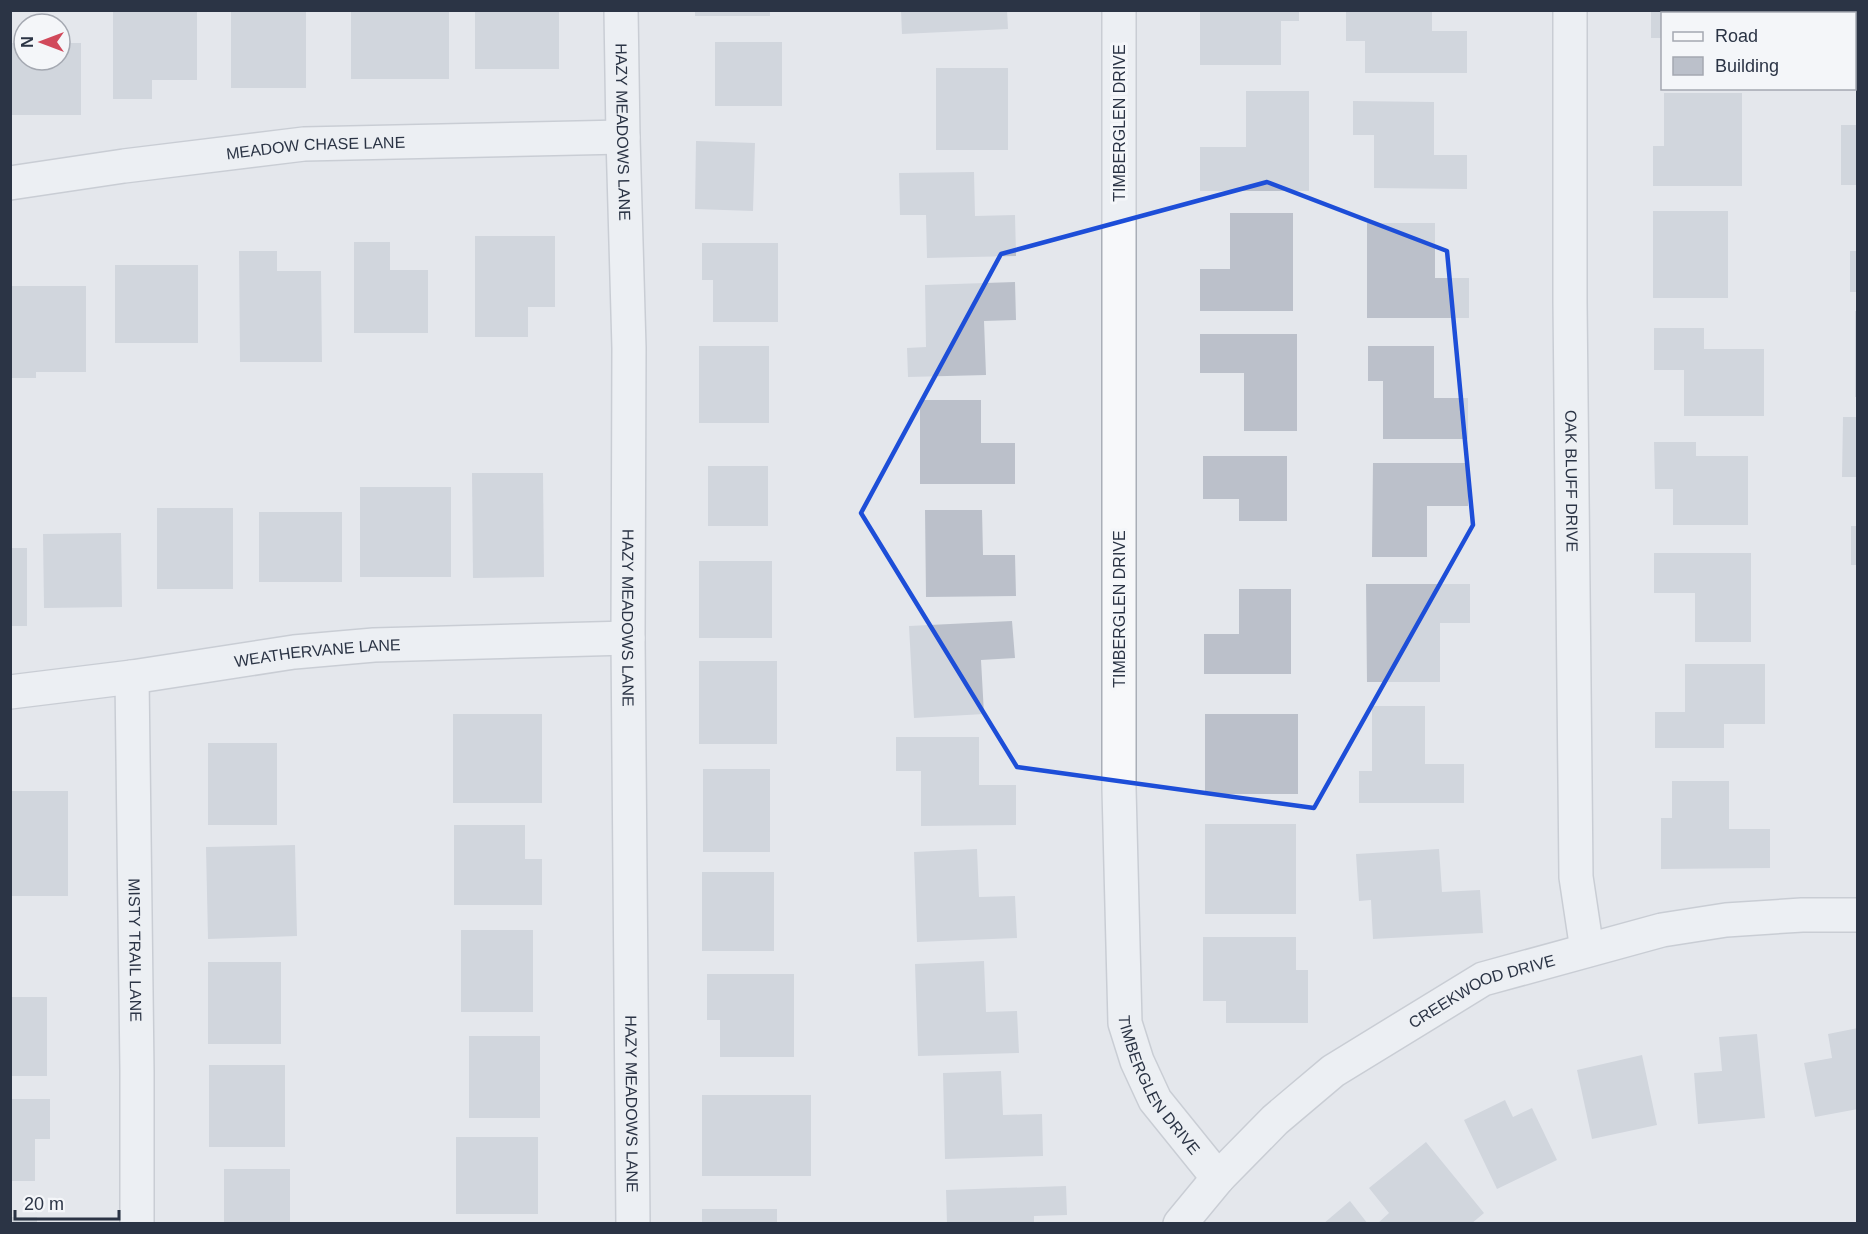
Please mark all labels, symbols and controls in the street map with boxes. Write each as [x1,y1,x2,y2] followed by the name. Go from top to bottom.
[12,12,72,72] north arrow
[1661,12,1856,90] legend
[1715,26,1758,46] text: Road
[19,36,36,48] text: N
[613,43,633,221] street label: HAZY MEADOWS LANE
[1111,44,1128,202] street label: TIMBERGLEN DRIVE
[1715,56,1779,76] text: Building
[225,134,405,162] street label: MEADOW CHASE LANE
[1562,410,1581,552] street label: OAK BLUFF DRIVE
[619,529,637,707] street label: HAZY MEADOWS LANE
[1111,530,1128,688] street label: TIMBERGLEN DRIVE
[233,636,401,670] street label: WEATHERVANE LANE
[126,878,144,1022] street label: MISTY TRAIL LANE
[1406,952,1557,1032] street label: CREEKWOOD DRIVE
[622,1015,641,1193] street label: HAZY MEADOWS LANE
[1116,1015,1203,1158] street label: TIMBERGLEN DRIVE
[15,1183,118,1221] scale bar
[24,1194,64,1214] text: 20 m

